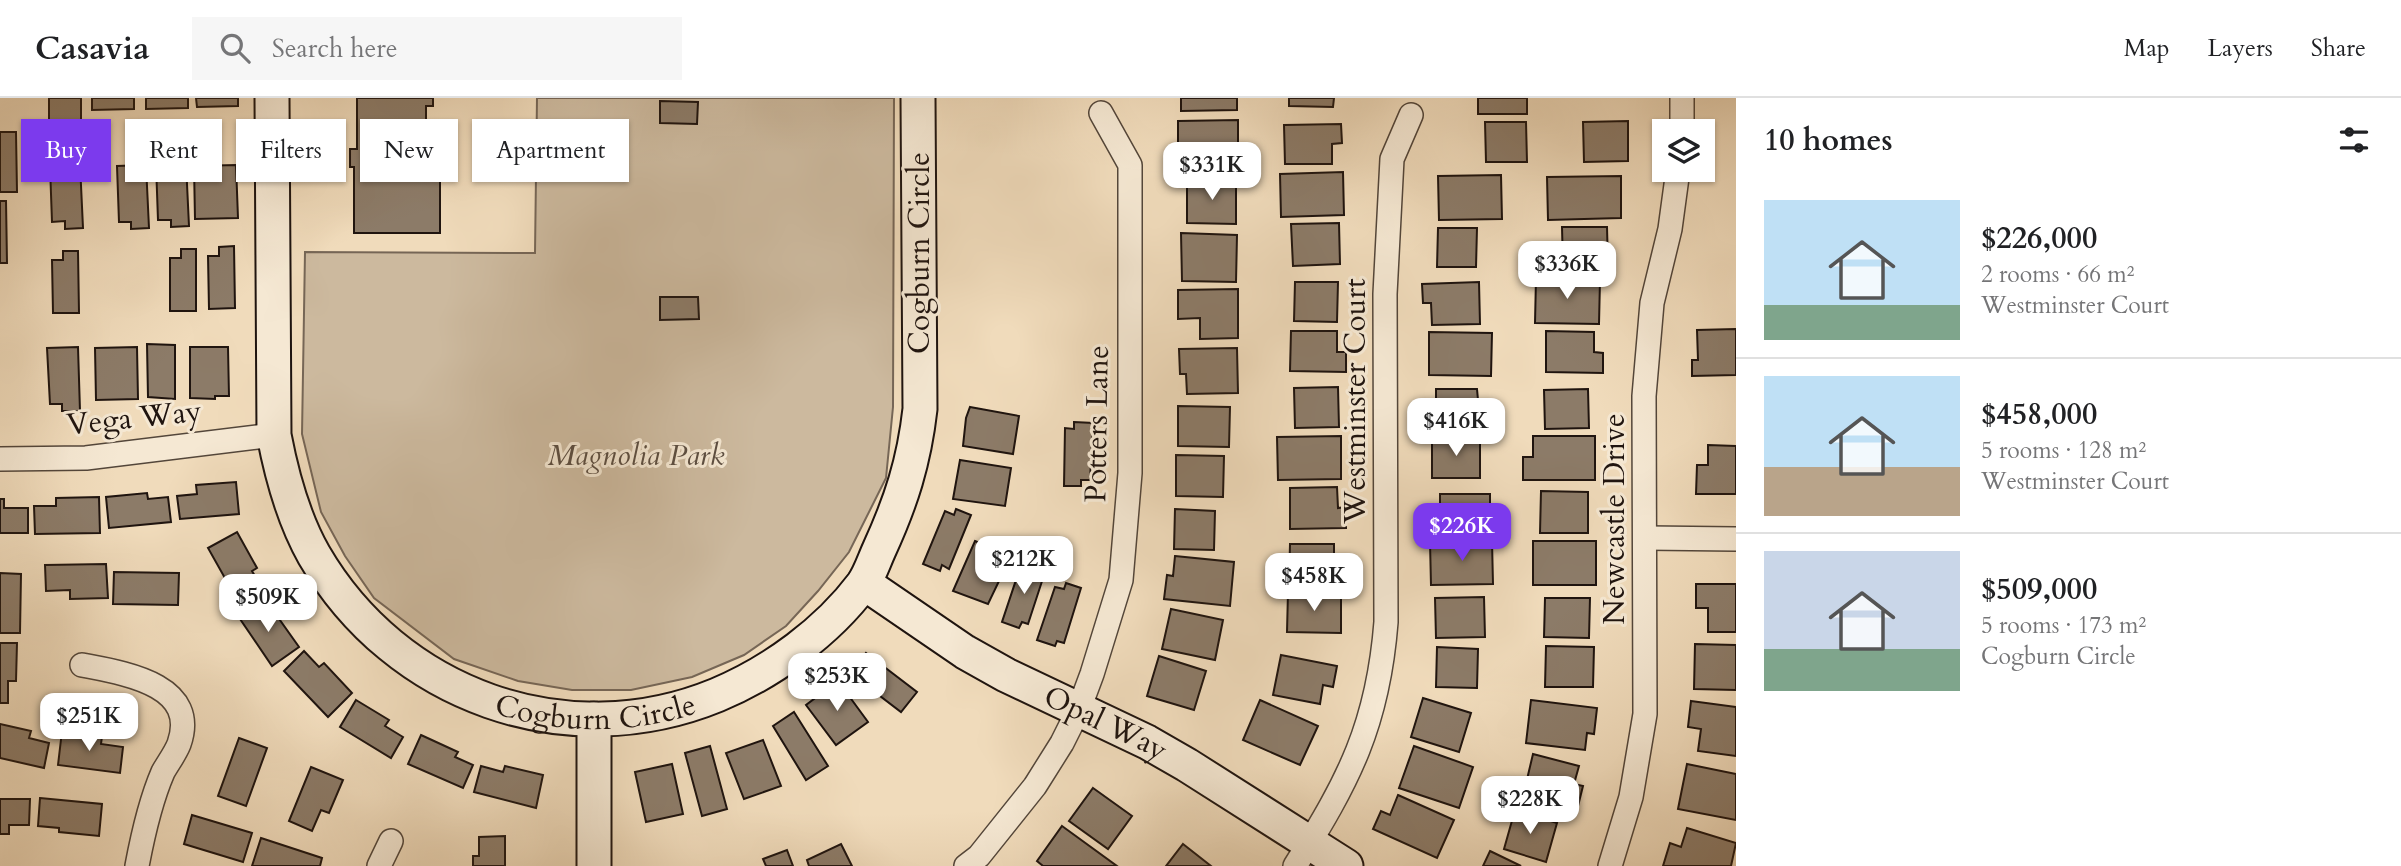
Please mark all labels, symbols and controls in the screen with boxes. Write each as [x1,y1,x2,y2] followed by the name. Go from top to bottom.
[192,17,682,80] search box
[35,26,150,71] text: Casavia
[216,29,254,67] icon: search
[272,31,398,66] text: Search here
[2124,32,2170,65] text: Map
[2208,32,2273,65] text: Layers
[2311,32,2366,65] text: Share
[21,119,111,182] chip: Buy
[125,119,222,182] chip: Rent
[236,119,346,182] chip: Filters
[360,119,458,182] chip: New
[472,119,629,182] chip: Apartment
[1652,119,1715,182] map controls
[1652,119,1715,182] button: layers
[1764,120,1893,161] text: 10 homes
[2335,121,2373,159] icon: filters
[1163,142,1261,202] pin: $331K
[1179,149,1245,180] text: $331K
[899,152,940,354] street label: Cogburn Circle
[1981,218,2097,259] text: $226,000
[1820,228,1904,312] icon: home
[1518,242,1616,301] pin: $336K
[1534,248,1600,279] text: $336K
[1981,259,2134,290] text: 2 rooms · 66 m²
[1335,278,1376,525] street label: Westminster Court
[1981,290,2169,321] text: Westminster Court
[1075,345,1119,503] street label: Potters Lane
[64,391,204,445] street label: Vega Way
[1981,394,2097,435] text: $458,000
[1407,398,1505,458] pin: $416K
[1820,404,1904,488] icon: home
[1423,405,1489,436] text: $416K
[1594,413,1635,625] street label: Newcastle Drive
[547,435,725,476] park label: Magnolia Park
[1981,435,2146,466] text: 5 rooms · 128 m²
[1981,466,2169,497] text: Westminster Court
[1413,504,1511,563] pin: $226K
[1429,510,1495,541] text: $226K
[975,536,1073,596] pin: $212K
[991,543,1057,574] text: $212K
[1265,554,1363,613] pin: $458K
[1281,560,1347,591] text: $458K
[1981,569,2097,610] text: $509,000
[219,574,317,634] pin: $509K
[1820,579,1904,663] icon: home
[235,581,301,612] text: $509K
[1981,610,2146,641] text: 5 rooms · 173 m²
[1981,641,2136,672] text: Cogburn Circle
[788,654,886,713] pin: $253K
[804,660,870,691] text: $253K
[1037,676,1175,770] street label: Opal Way
[490,684,701,740] street label: Cogburn Circle
[40,694,138,753] pin: $251K
[56,700,122,731] text: $251K
[1481,776,1579,836] pin: $228K
[1497,783,1563,814] text: $228K

